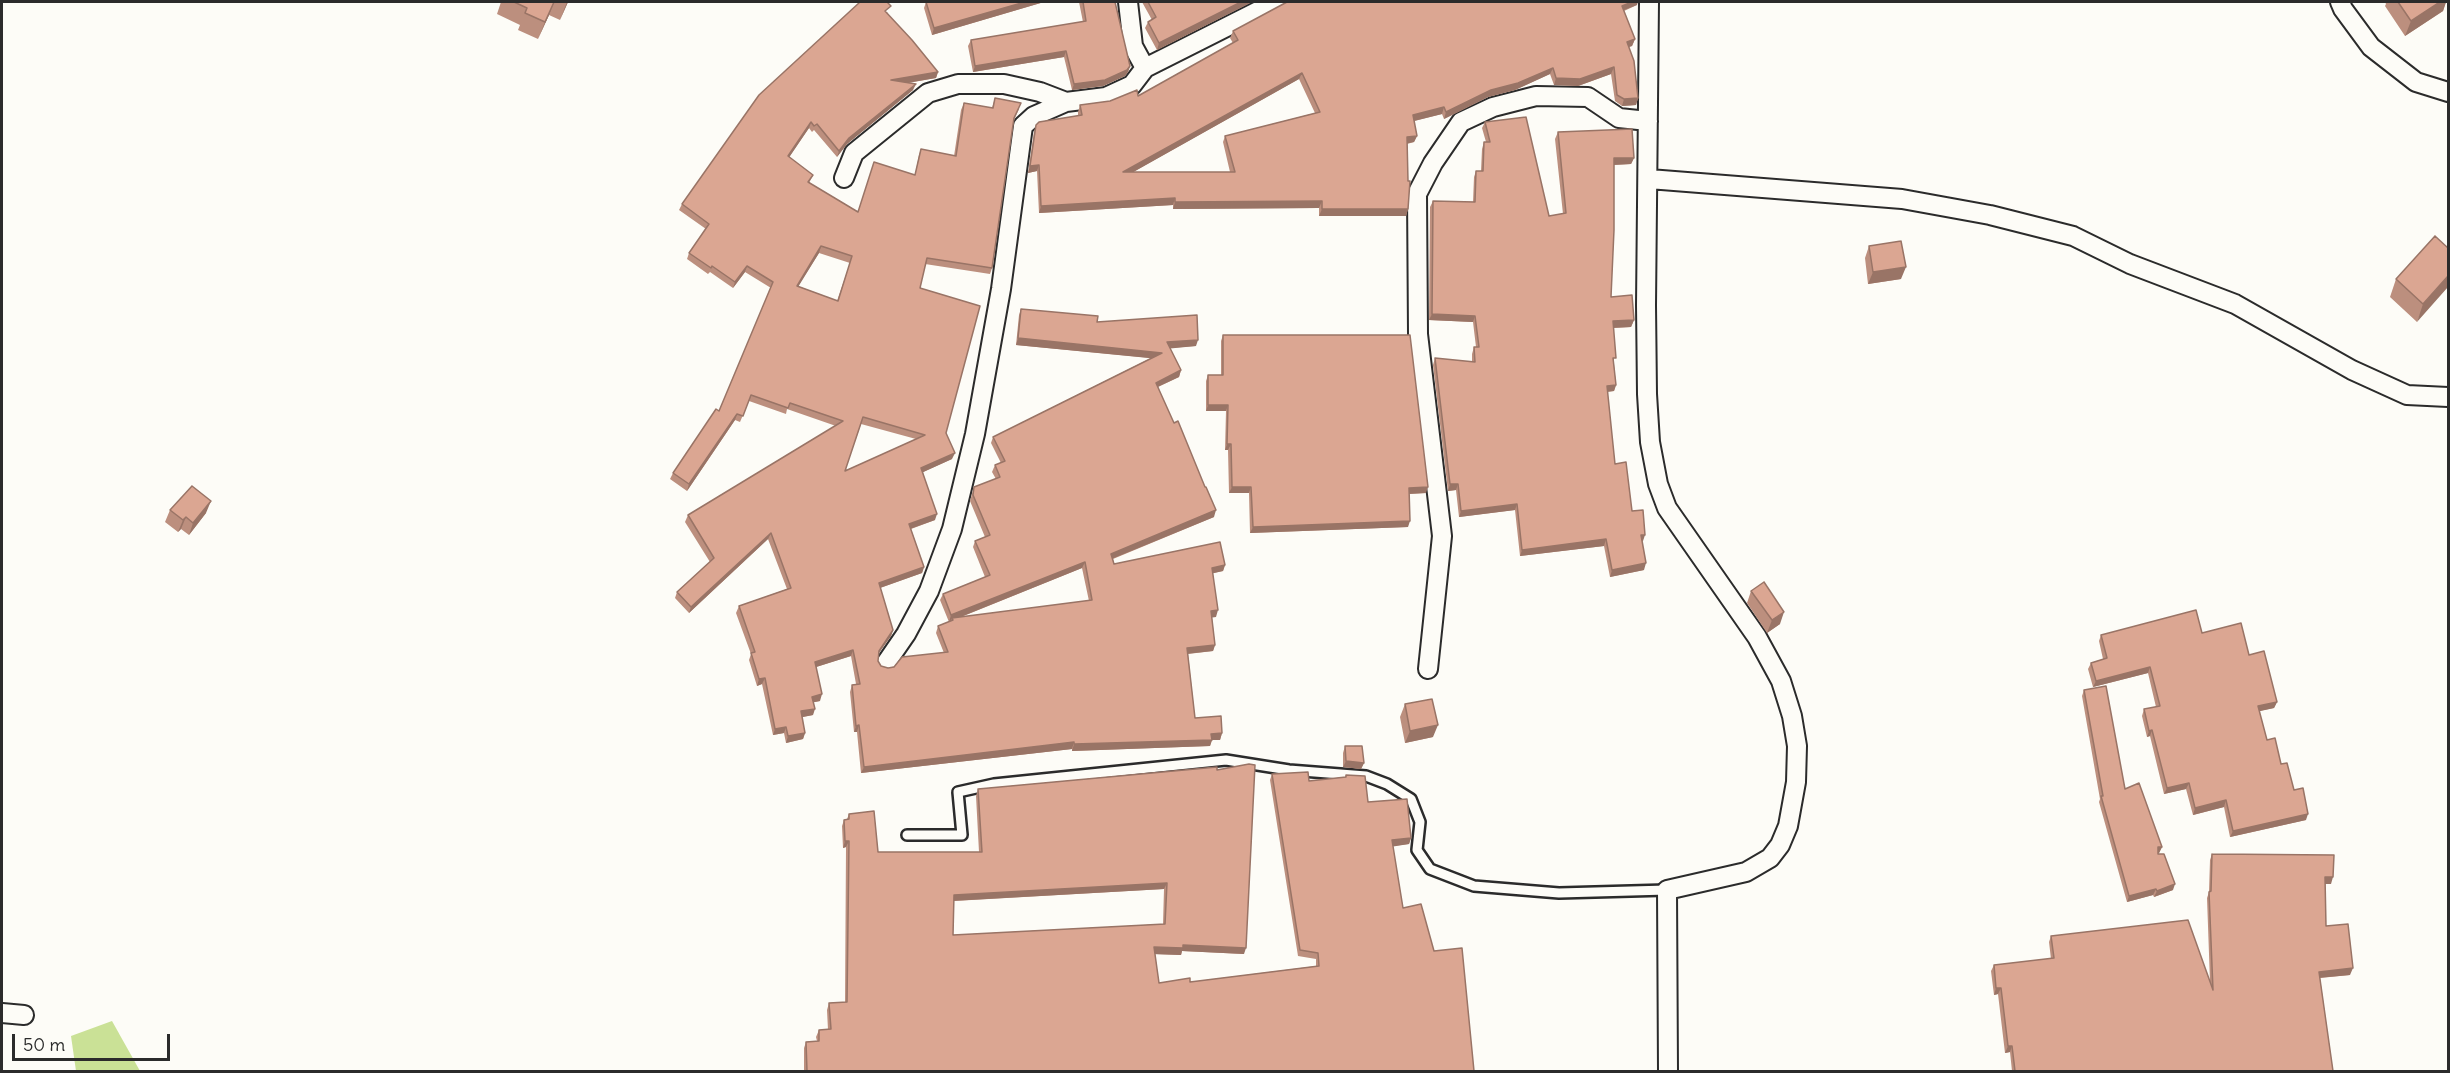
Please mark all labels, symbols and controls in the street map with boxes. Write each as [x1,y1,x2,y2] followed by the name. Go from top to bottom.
[15,1022,172,1060] scale bar
[23,1033,65,1056] text: 50 m

